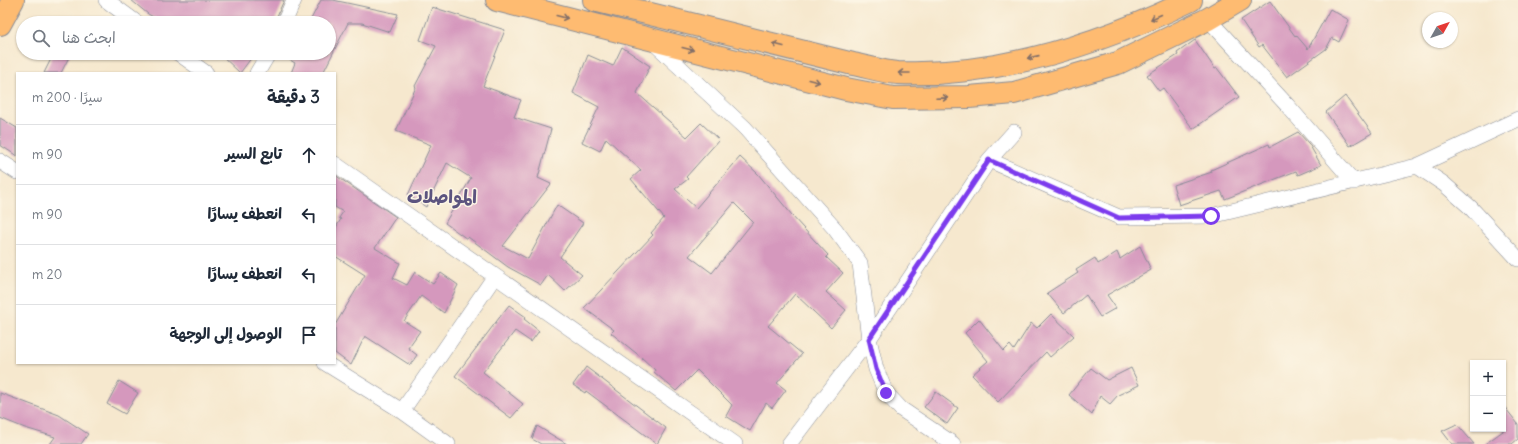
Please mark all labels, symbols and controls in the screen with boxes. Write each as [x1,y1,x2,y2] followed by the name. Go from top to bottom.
[1422,12,1458,48] north arrow
[555,13,568,21] one-way arrow
[1151,14,1163,21] one-way arrow
[16,16,336,60] search box
[30,27,52,49] icon: search
[62,28,116,47] text: ابحث هنا
[771,41,784,48] one-way arrow
[681,46,694,53] one-way arrow
[1027,54,1040,62] one-way arrow
[898,69,911,77] one-way arrow
[807,78,820,85] one-way arrow
[267,86,320,108] text: 3 دقيقة
[32,89,102,106] text: سيرًا · 200 m
[935,94,948,102] one-way arrow
[225,144,282,163] text: تابع السير
[298,144,320,166] icon: ahead
[32,146,63,163] text: 90 m
[407,185,477,209] district label: المواصلات
[208,204,282,223] text: انعطف يسارًا
[298,204,320,226] icon: left
[32,206,63,223] text: 90 m
[1202,207,1220,225] route start
[208,264,282,283] text: انعطف يسارًا
[298,264,320,286] icon: left
[32,266,62,283] text: 20 m
[169,324,282,343] text: الوصول إلى الوجهة
[298,324,320,346] icon: arrive
[1470,360,1506,432] map controls
[1470,360,1506,396] button: +
[877,384,895,402] route end
[1470,396,1506,432] button: −

